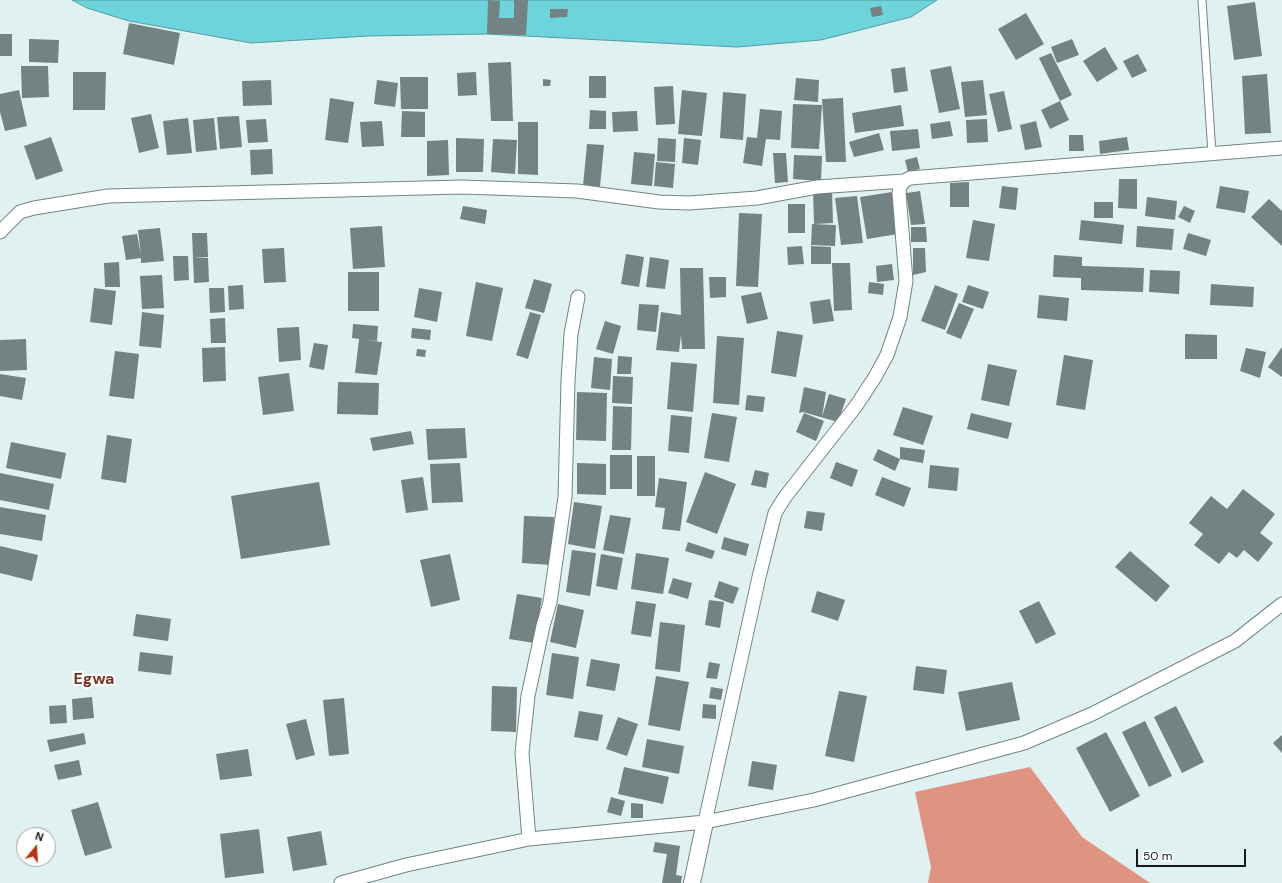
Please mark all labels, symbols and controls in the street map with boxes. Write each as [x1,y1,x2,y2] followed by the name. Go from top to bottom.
[74,670,114,690] district label: Egwa
[16,827,56,867] north arrow
[33,829,45,844] text: N
[1138,841,1248,867] scale bar
[1143,848,1172,864] text: 50 m

